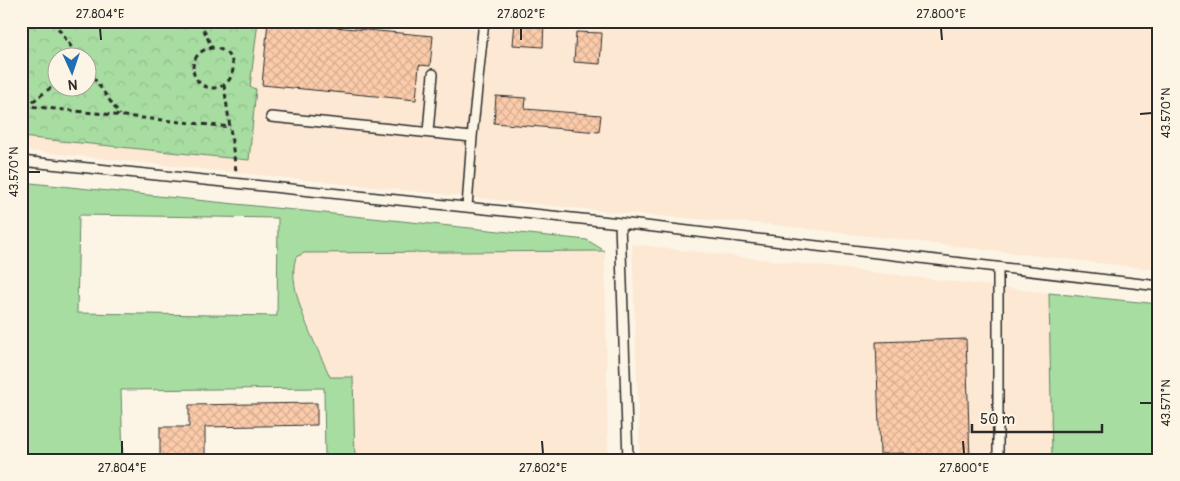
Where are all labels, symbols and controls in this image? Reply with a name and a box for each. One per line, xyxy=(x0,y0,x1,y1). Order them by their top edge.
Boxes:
text: 27.804°E xyxy=(76,7,124,22)
text: 27.802°E xyxy=(497,7,545,22)
text: 27.800°E xyxy=(916,7,966,22)
north arrow xyxy=(48,48,98,98)
text: N xyxy=(67,76,78,93)
text: 43.570°N xyxy=(1159,88,1174,138)
text: 43.570°N xyxy=(7,147,22,197)
text: 43.571°N xyxy=(1159,379,1174,427)
scale bar xyxy=(972,401,1102,433)
text: 50 m xyxy=(980,410,1015,429)
text: 27.804°E xyxy=(98,461,146,476)
text: 27.802°E xyxy=(519,461,567,476)
text: 27.800°E xyxy=(939,461,989,476)

